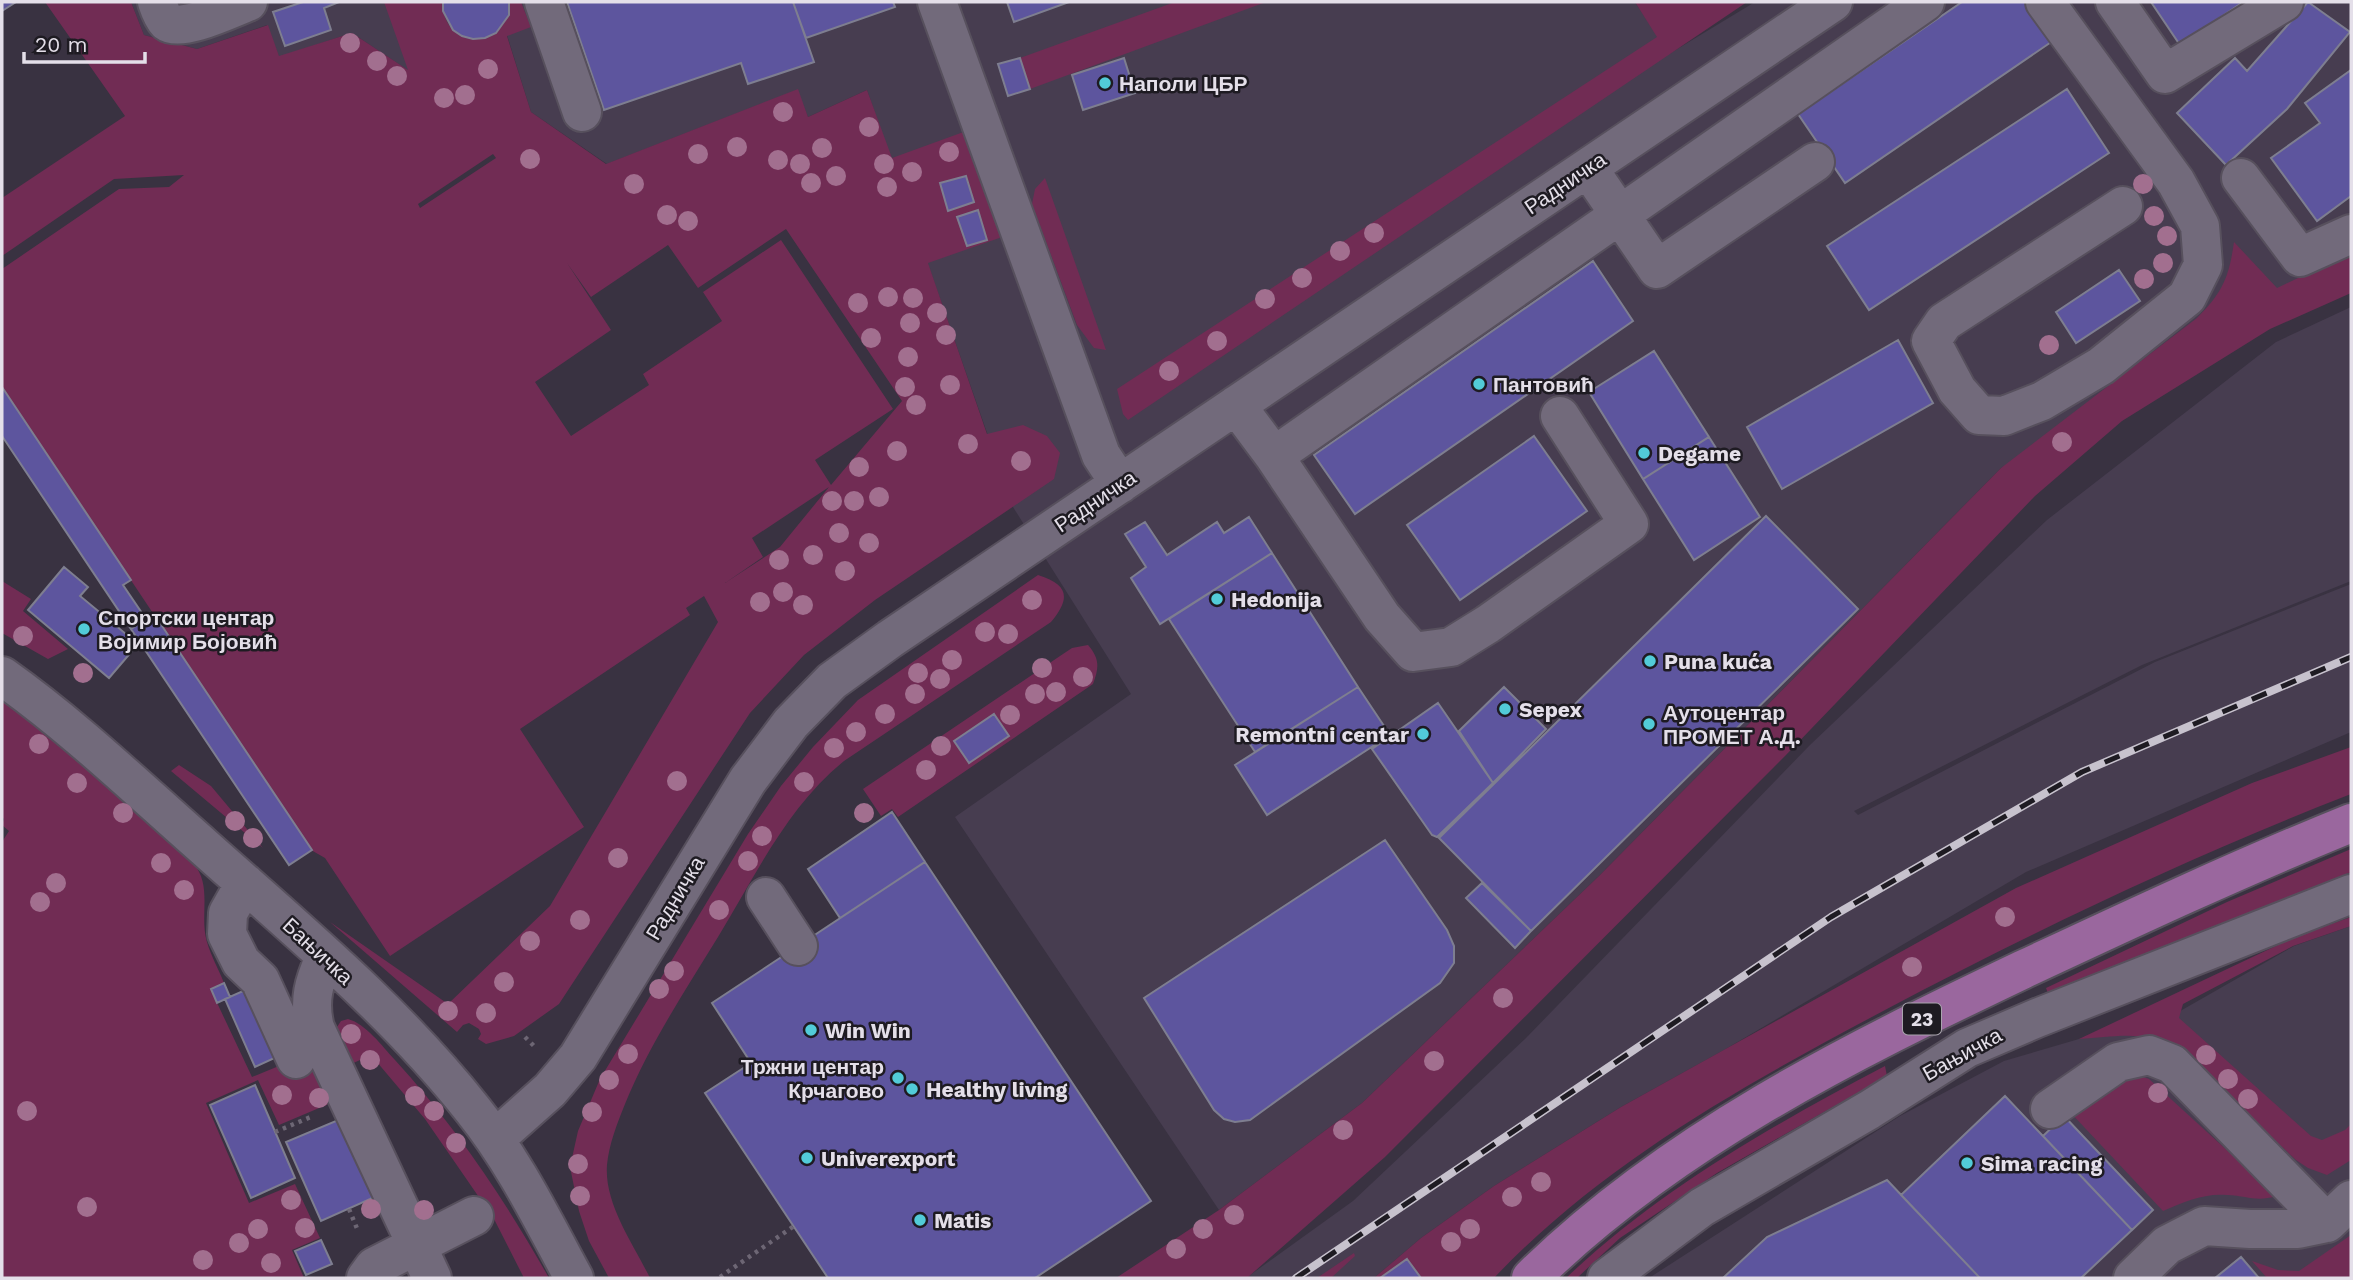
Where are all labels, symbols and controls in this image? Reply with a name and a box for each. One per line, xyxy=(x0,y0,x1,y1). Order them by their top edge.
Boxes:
scale bar xyxy=(24,21,145,65)
text: 20 m xyxy=(35,32,87,57)
place label: Наполи ЦБР xyxy=(1119,71,1248,96)
marker: Наполи ЦБР xyxy=(1097,75,1113,91)
street label: Радничка xyxy=(1520,147,1611,219)
place label: Пантовић xyxy=(1493,372,1594,397)
marker: Пантовић xyxy=(1471,376,1487,392)
place label: Degame xyxy=(1658,441,1741,466)
marker: Degame xyxy=(1636,445,1652,461)
street label: Радничка xyxy=(1050,465,1141,537)
place label: Hedonija xyxy=(1231,587,1323,612)
marker: Hedonija xyxy=(1209,591,1225,607)
place label: Спортски центар Војимир Бојовић xyxy=(98,605,277,654)
marker: Спортски центар Војимир Бојовић xyxy=(76,621,92,637)
place label: Puna kuća xyxy=(1664,649,1773,674)
marker: Puna kuća xyxy=(1642,653,1658,669)
place label: Sepex xyxy=(1519,697,1582,722)
place label: Аутоцентар ПРОМЕТ А.Д. xyxy=(1663,700,1801,749)
marker: Sepex xyxy=(1497,701,1513,717)
marker: Аутоцентар ПРОМЕТ А.Д. xyxy=(1641,716,1657,732)
place label: Remontni centar xyxy=(1235,722,1409,747)
marker: Remontni centar xyxy=(1415,726,1431,742)
street label: Радничка xyxy=(640,851,710,944)
street label: Бањичка xyxy=(278,912,358,990)
road number: 23 xyxy=(1903,1004,1941,1035)
place label: Win Win xyxy=(825,1018,911,1043)
marker: Win Win xyxy=(803,1022,819,1038)
street label: Бањичка xyxy=(1918,1022,2006,1086)
place label: Тржни центар Крчагово xyxy=(741,1054,884,1103)
marker: Тржни центар Крчагово xyxy=(890,1070,906,1086)
place label: Healthy living xyxy=(926,1077,1068,1102)
marker: Healthy living xyxy=(904,1081,920,1097)
place label: Univerexport xyxy=(821,1146,955,1171)
marker: Univerexport xyxy=(799,1150,815,1166)
place label: Sima racing xyxy=(1981,1151,2102,1176)
marker: Sima racing xyxy=(1959,1155,1975,1171)
place label: Matis xyxy=(934,1208,991,1233)
marker: Matis xyxy=(912,1212,928,1228)

